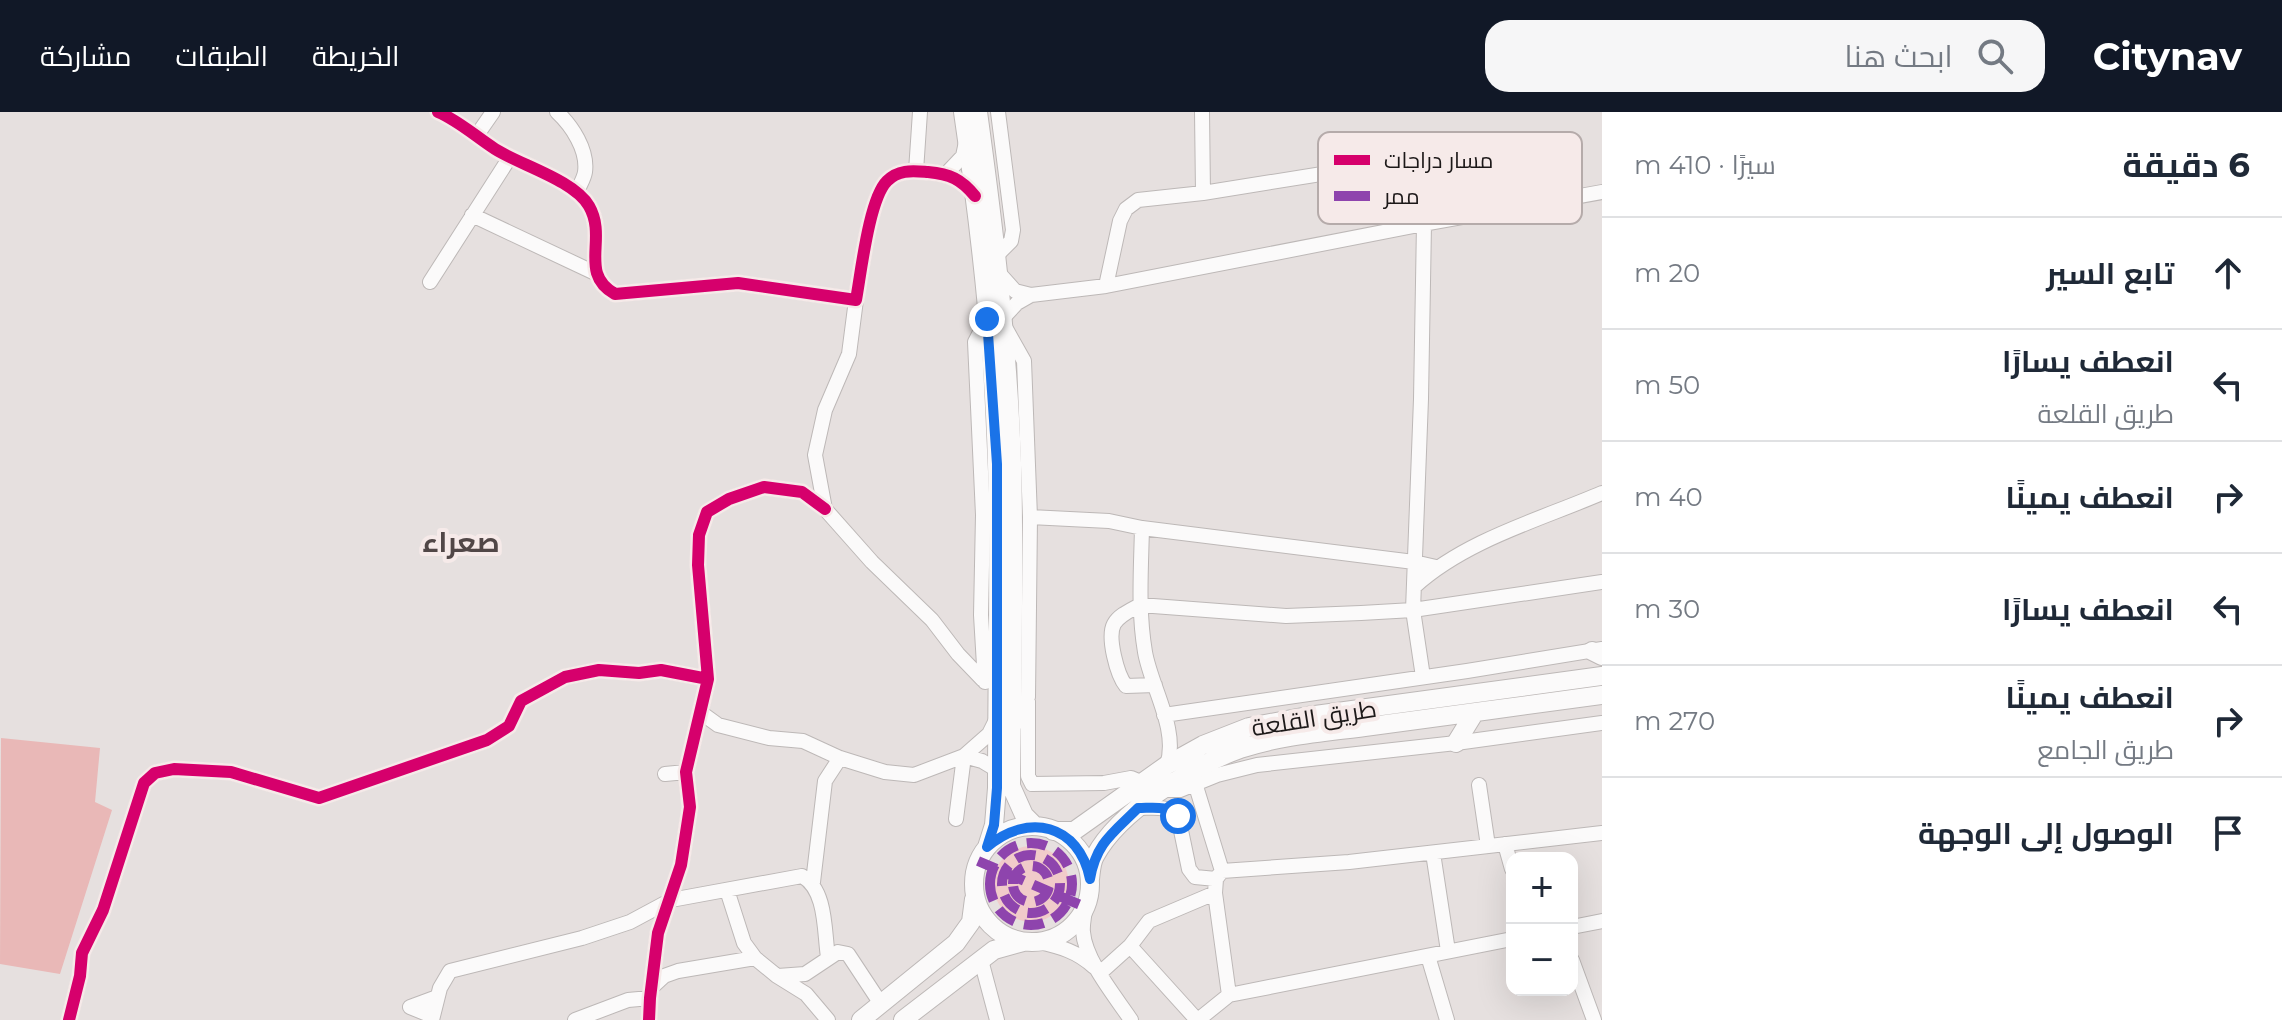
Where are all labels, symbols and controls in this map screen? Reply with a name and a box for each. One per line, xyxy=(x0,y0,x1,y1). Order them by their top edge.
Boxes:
search box xyxy=(1485,20,2045,92)
text: Citynav xyxy=(2093,33,2242,80)
icon: search xyxy=(1973,34,2017,78)
text: ابحث هنا xyxy=(1845,38,1953,75)
text: مشاركة xyxy=(40,39,131,73)
text: الطبقات xyxy=(175,39,268,73)
text: الخريطة xyxy=(312,39,399,73)
legend xyxy=(1318,132,1582,224)
text: 6 دقيقة xyxy=(2123,144,2250,186)
text: مسار دراجات xyxy=(1384,147,1494,174)
text: سيرًا · 410 m xyxy=(1634,149,1776,181)
text: ممر xyxy=(1382,183,1420,210)
icon: ahead xyxy=(2206,251,2250,295)
text: تابع السير xyxy=(2046,255,2174,292)
text: 20 m xyxy=(1634,257,1700,289)
route end xyxy=(969,301,1005,337)
text: انعطف يسارًا xyxy=(2002,343,2174,380)
icon: left xyxy=(2206,363,2250,407)
text: 50 m xyxy=(1634,369,1700,401)
text: طريق القلعة xyxy=(2037,398,2174,430)
icon: right xyxy=(2206,475,2250,519)
text: انعطف يمينًا xyxy=(2006,479,2174,516)
text: 40 m xyxy=(1634,481,1703,513)
district label: صعراء xyxy=(422,525,500,559)
icon: left xyxy=(2206,587,2250,631)
text: انعطف يسارًا xyxy=(2002,591,2174,628)
text: 30 m xyxy=(1634,593,1700,625)
text: انعطف يمينًا xyxy=(2006,679,2174,716)
street label: طريق القلعة xyxy=(1249,694,1379,743)
icon: right xyxy=(2206,699,2250,743)
text: 270 m xyxy=(1634,705,1715,737)
text: طريق الجامع xyxy=(2037,734,2174,766)
route start xyxy=(1160,798,1196,834)
icon: arrive xyxy=(2206,811,2250,855)
text: الوصول إلى الوجهة xyxy=(1918,815,2174,852)
map controls xyxy=(1506,852,1578,996)
button: + xyxy=(1506,852,1578,924)
button: − xyxy=(1506,924,1578,996)

